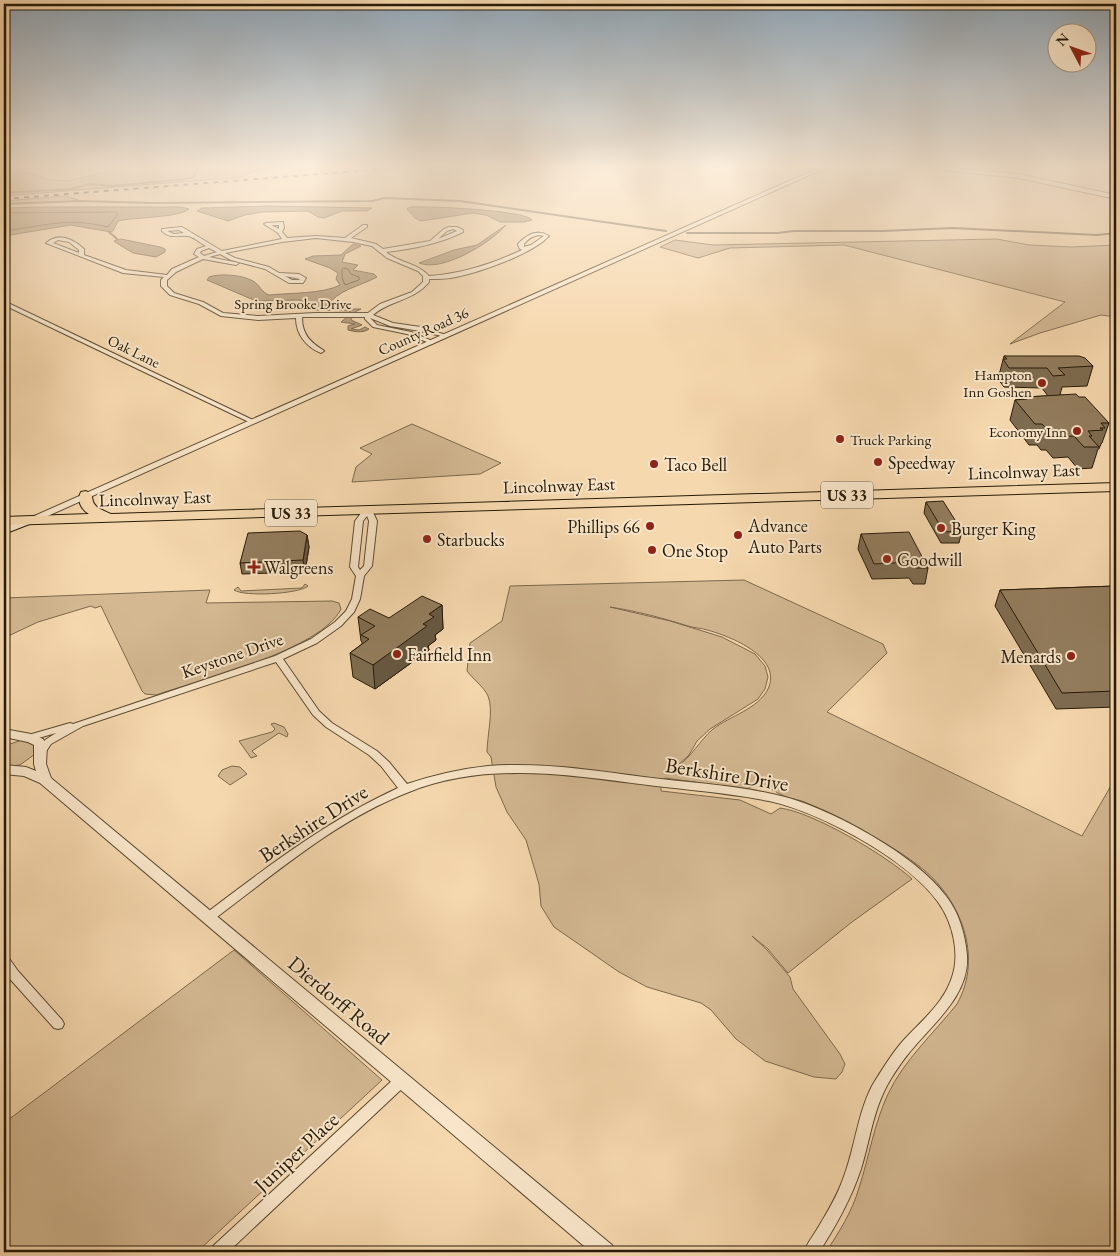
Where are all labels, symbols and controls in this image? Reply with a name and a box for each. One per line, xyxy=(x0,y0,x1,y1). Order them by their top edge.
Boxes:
north arrow xyxy=(1048,22,1098,72)
text: N xyxy=(1052,29,1073,50)
street label: Spring Brooke Drive xyxy=(234,294,352,313)
street label: County Road 36 xyxy=(375,303,471,359)
street label: Oak Lane xyxy=(105,330,163,372)
place label: Hampton Inn Goshen xyxy=(963,365,1032,401)
marker: Hampton Inn Goshen xyxy=(1036,377,1048,389)
place label: Economy Inn xyxy=(989,422,1067,441)
marker: Economy Inn xyxy=(1071,425,1083,437)
place label: Truck Parking xyxy=(850,430,932,449)
marker: Truck Parking xyxy=(834,433,846,445)
place label: Speedway xyxy=(888,451,956,474)
place label: Taco Bell xyxy=(664,453,727,476)
marker: Speedway xyxy=(872,456,884,468)
marker: Taco Bell xyxy=(648,458,660,470)
street label: Lincolnway East xyxy=(967,458,1081,484)
street label: Lincolnway East xyxy=(502,472,616,498)
road number: US 33 xyxy=(821,482,873,508)
street label: Lincolnway East xyxy=(98,485,212,511)
road number: US 33 xyxy=(265,499,317,526)
place label: Advance Auto Parts xyxy=(747,514,822,558)
place label: Phillips 66 xyxy=(567,515,640,538)
place label: Burger King xyxy=(951,517,1036,540)
marker: Phillips 66 xyxy=(644,520,656,532)
marker: Burger King xyxy=(935,522,947,534)
place label: Starbucks xyxy=(437,528,505,551)
marker: Advance Auto Parts xyxy=(732,529,744,541)
marker: Starbucks xyxy=(421,533,433,545)
place label: One Stop xyxy=(662,539,728,562)
marker: One Stop xyxy=(646,544,658,556)
place label: Goodwill xyxy=(897,548,962,571)
marker: Goodwill xyxy=(881,553,893,565)
place label: Walgreens xyxy=(264,556,333,579)
marker: Walgreens xyxy=(248,561,260,573)
street label: Keystone Drive xyxy=(178,627,286,683)
place label: Fairfield Inn xyxy=(407,643,492,666)
place label: Menards xyxy=(1001,645,1061,668)
marker: Fairfield Inn xyxy=(391,648,403,660)
marker: Menards xyxy=(1065,650,1077,662)
street label: Berkshire Drive xyxy=(663,751,791,797)
street label: Berkshire Drive xyxy=(253,778,373,868)
street label: Dierdorff Road xyxy=(283,950,396,1051)
street label: Juniper Place xyxy=(247,1106,344,1199)

